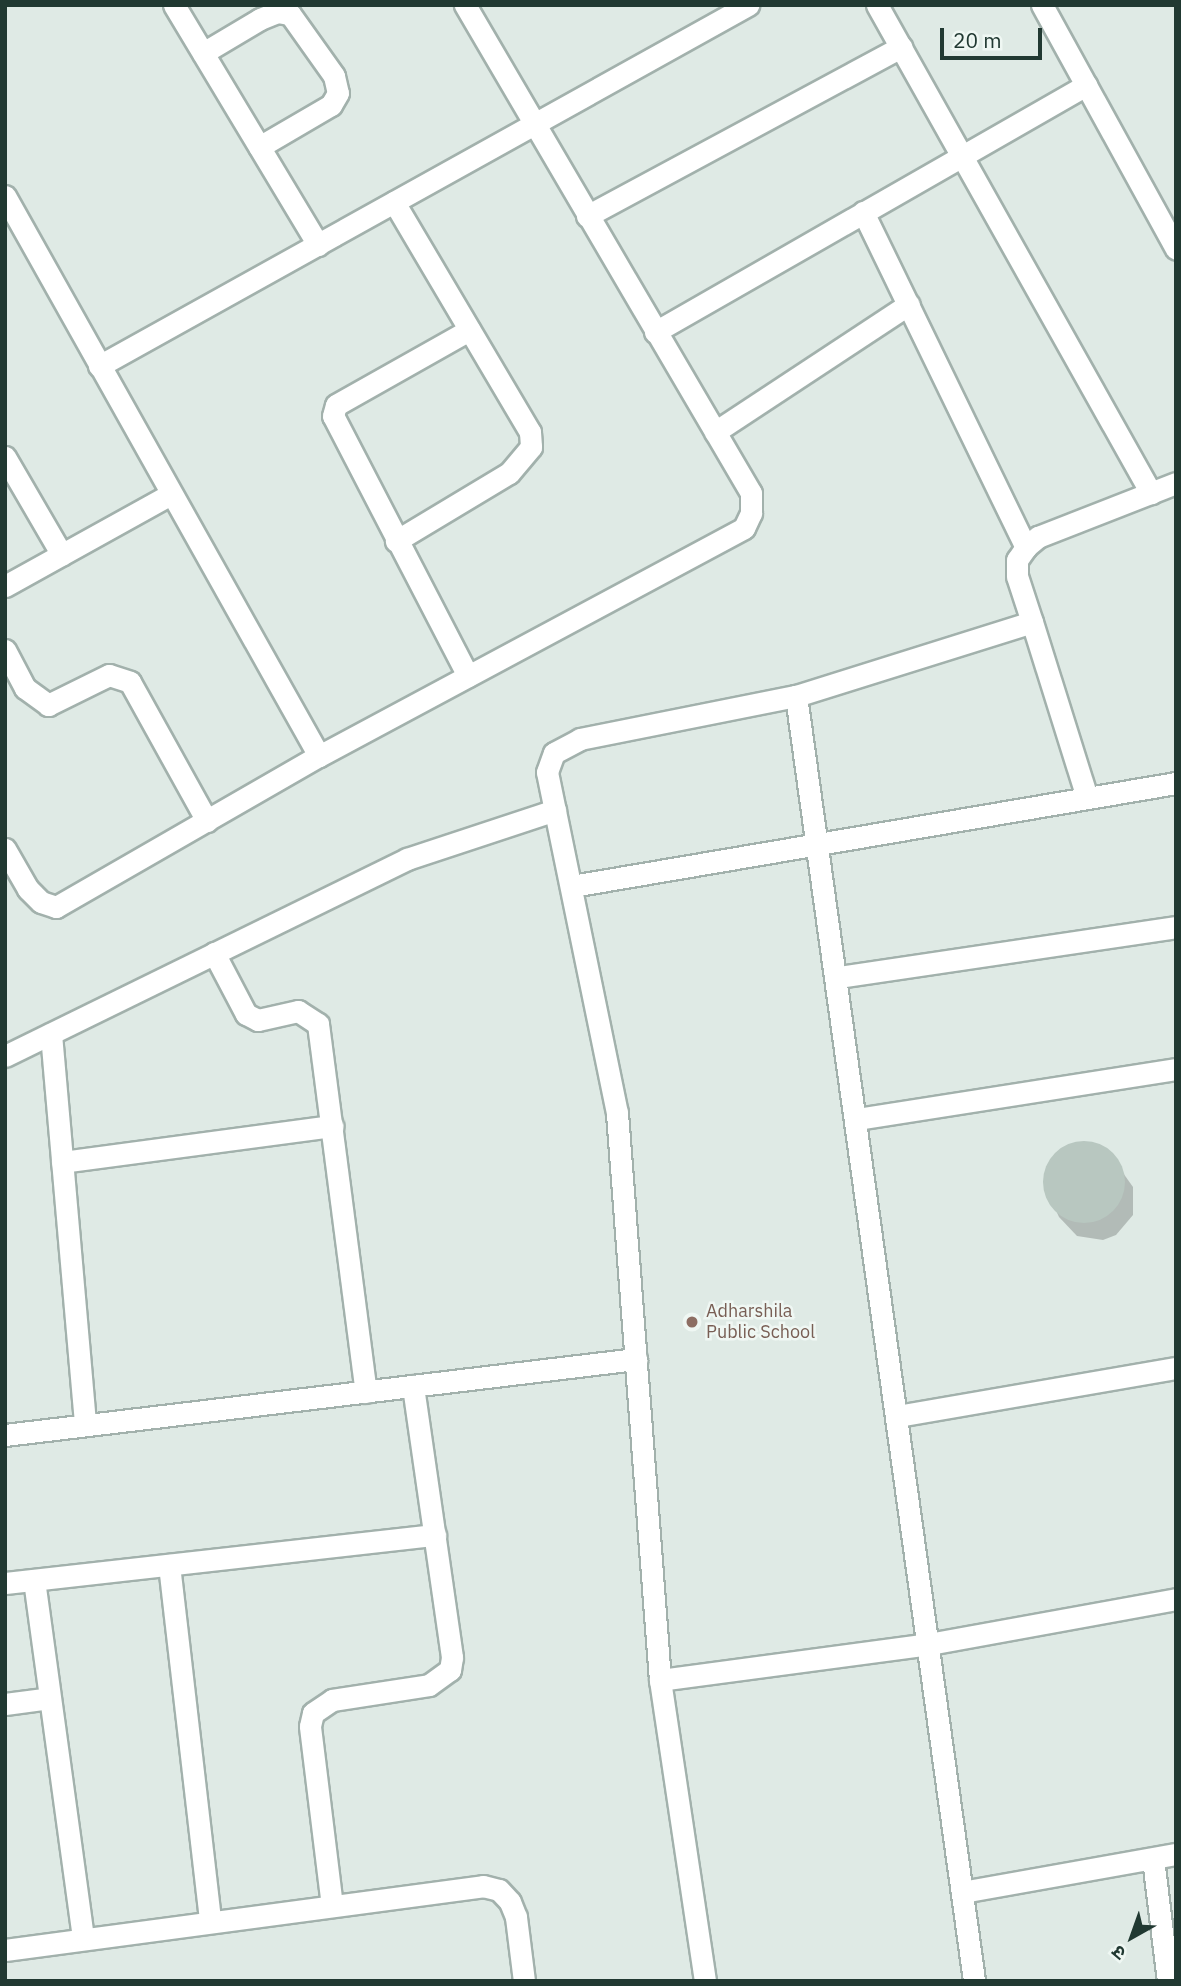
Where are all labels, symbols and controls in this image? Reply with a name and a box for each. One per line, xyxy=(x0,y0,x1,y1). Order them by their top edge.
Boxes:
scale bar xyxy=(943,14,1044,58)
text: 20 m xyxy=(953,26,1002,54)
place label: Adharshila Public School xyxy=(706,1301,815,1344)
marker: Adharshila Public School xyxy=(684,1314,700,1330)
north arrow xyxy=(1097,1902,1167,1972)
text: उ xyxy=(1107,1940,1130,1966)

